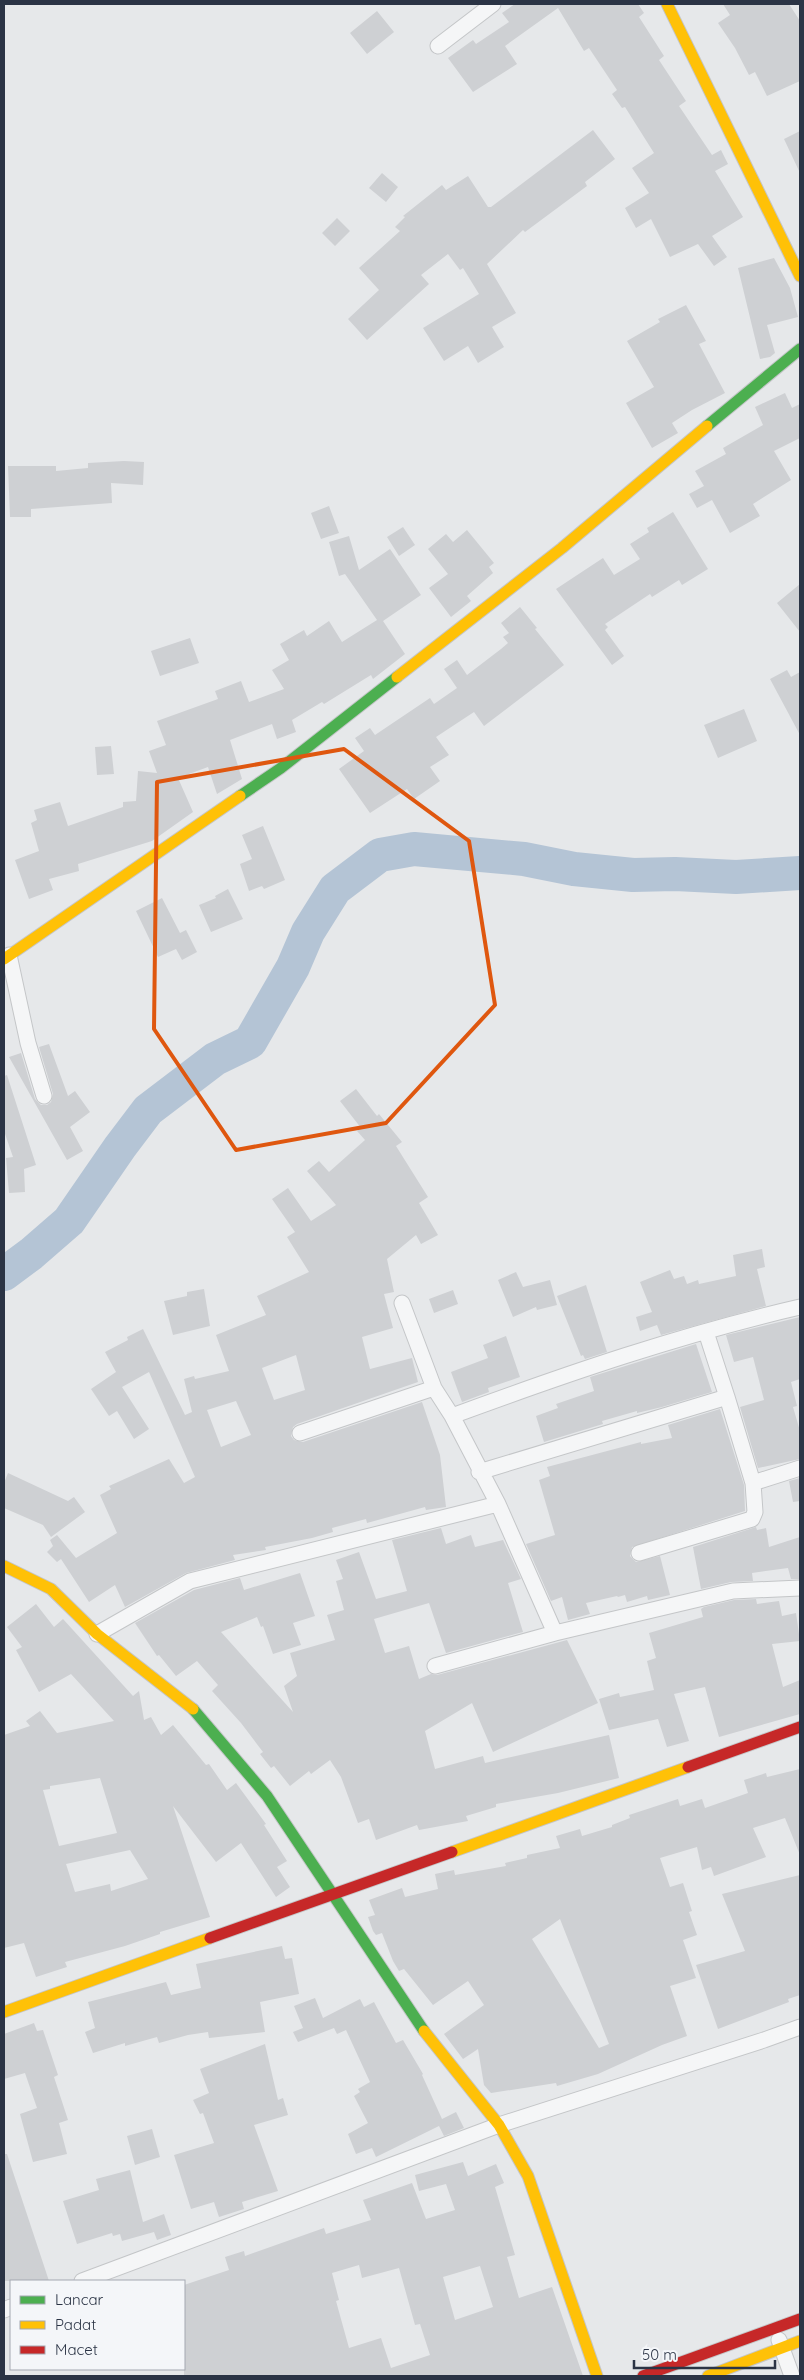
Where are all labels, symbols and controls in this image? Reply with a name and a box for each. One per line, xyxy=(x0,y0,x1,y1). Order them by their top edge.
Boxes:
legend xyxy=(10,2280,185,2370)
text: Lancar xyxy=(55,2290,104,2309)
text: Padat xyxy=(55,2315,96,2334)
scale bar xyxy=(634,2338,775,2370)
text: Macet xyxy=(55,2340,98,2359)
text: 50 m xyxy=(642,2345,677,2364)

